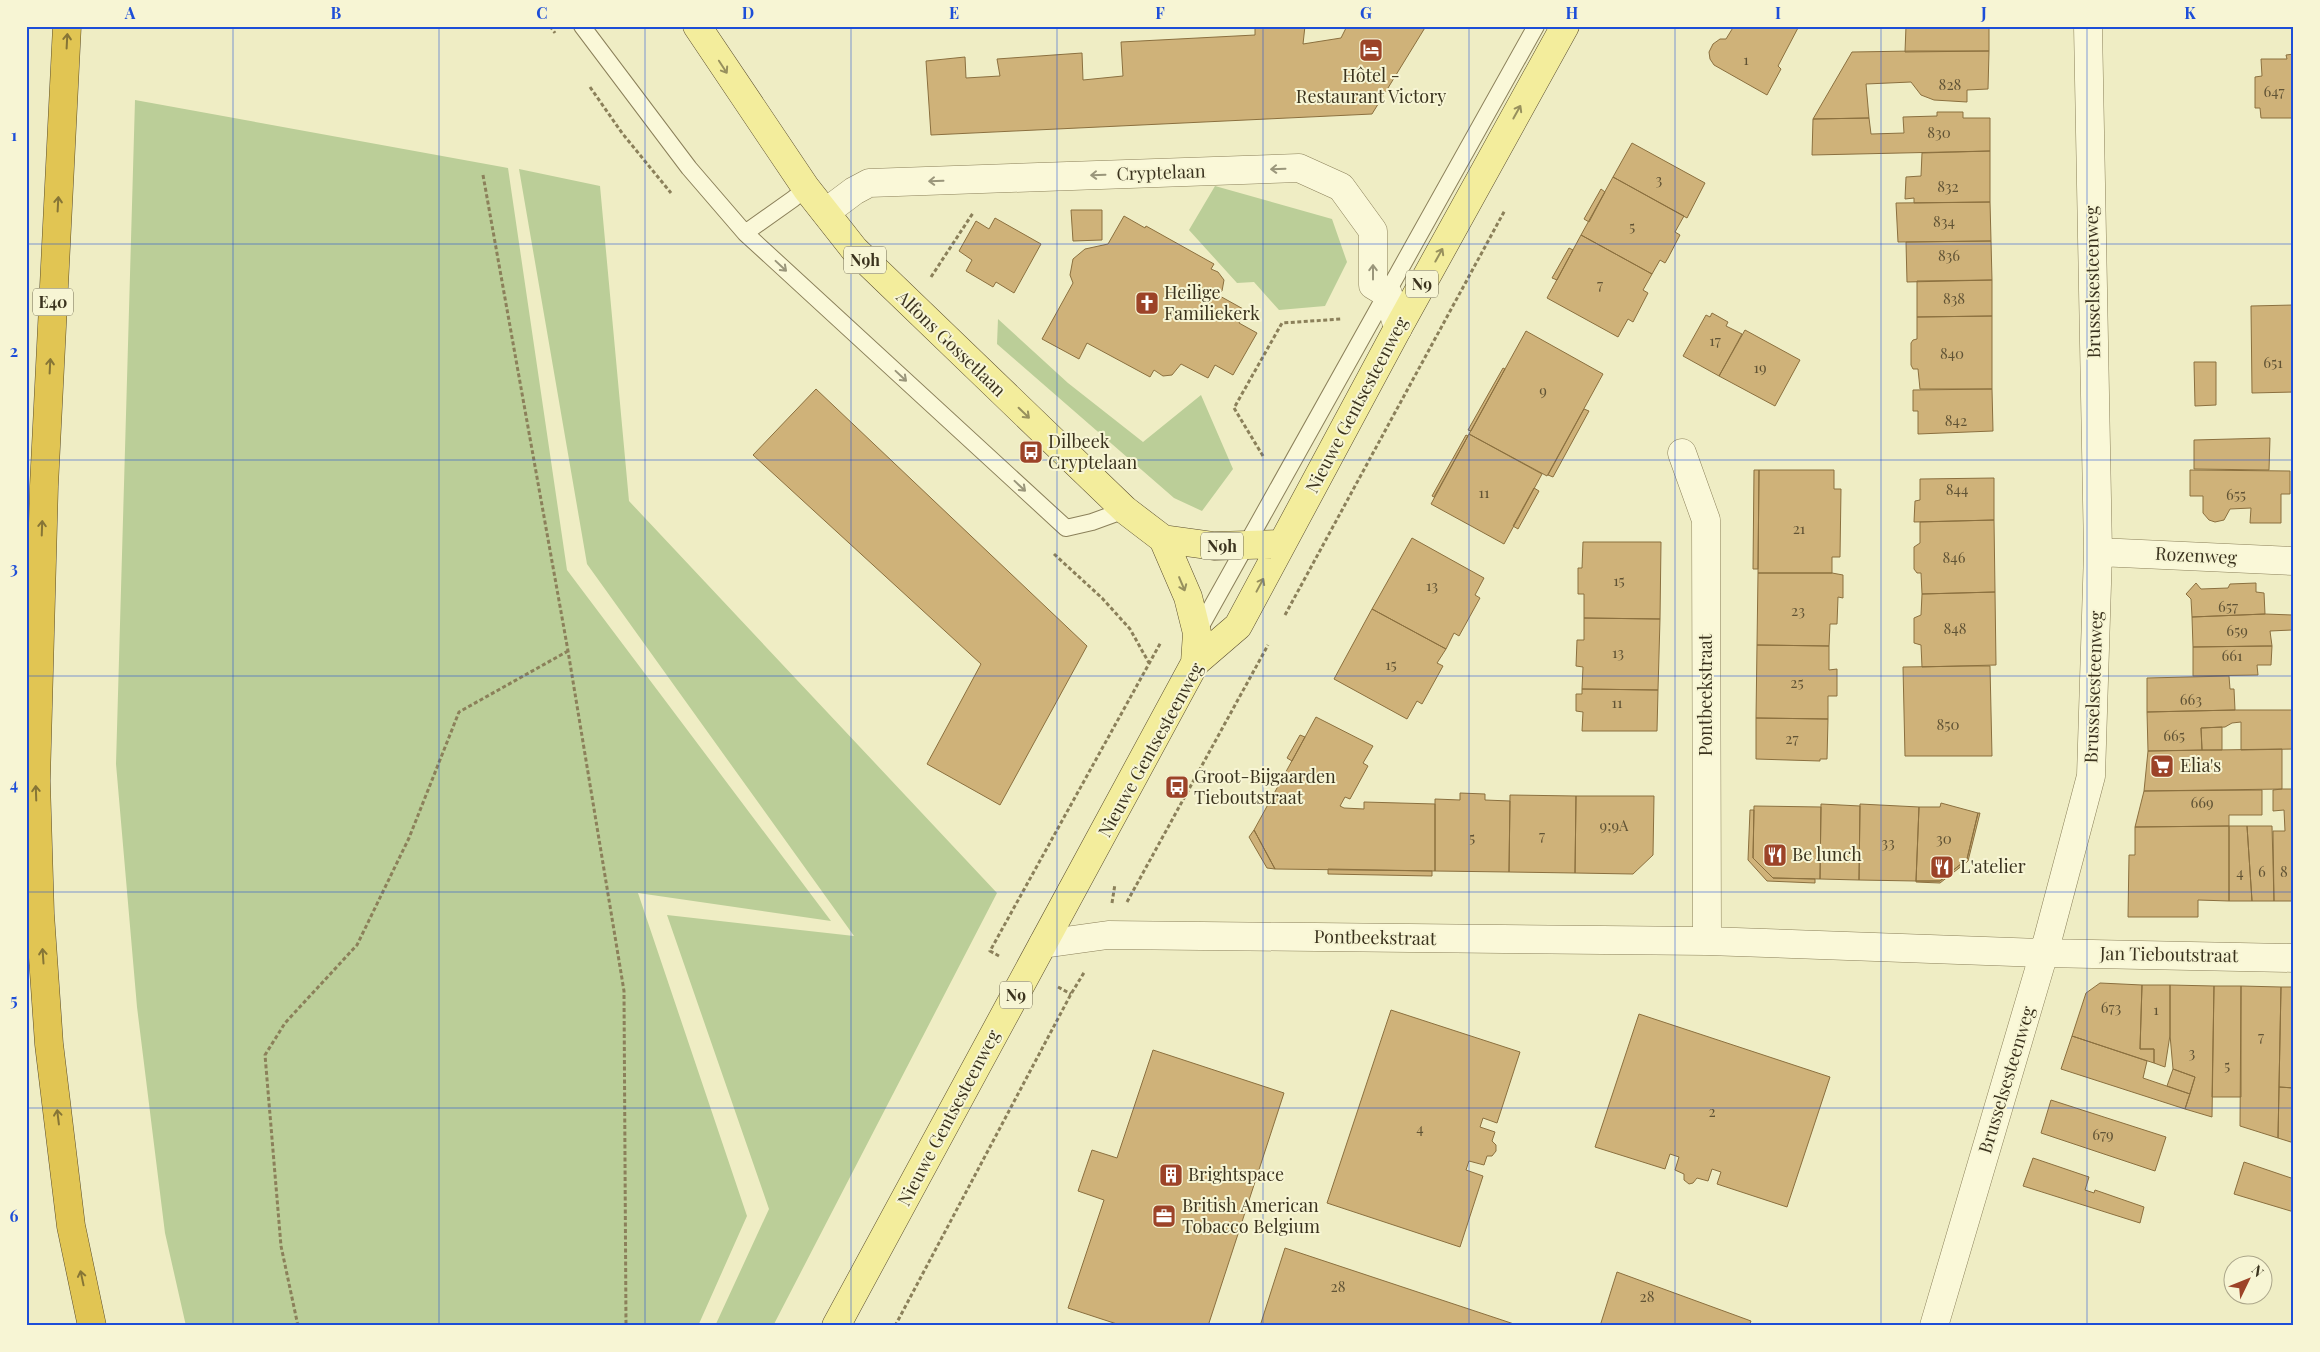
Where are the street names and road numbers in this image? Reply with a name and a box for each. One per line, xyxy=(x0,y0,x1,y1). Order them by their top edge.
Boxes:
street label: Cryptelaan xyxy=(1116,158,1206,186)
street label: Brusselsesteenweg xyxy=(2079,205,2105,359)
road number: N9h xyxy=(844,246,886,274)
road number: N9 xyxy=(1406,270,1438,298)
street label: Alfons Gossetlaan xyxy=(891,284,1012,402)
road number: E40 xyxy=(33,288,73,316)
street label: Nieuwe Gentsesteenweg xyxy=(1299,312,1413,497)
road number: N9h xyxy=(1201,532,1243,560)
street label: Rozenweg xyxy=(2154,541,2238,569)
street label: Brusselsesteenweg xyxy=(2078,610,2108,764)
street label: Pontbeekstraat xyxy=(1693,633,1717,756)
street label: Nieuwe Gentsesteenweg xyxy=(1092,657,1208,841)
street label: Pontbeekstraat xyxy=(1314,924,1437,950)
street label: Jan Tieboutstraat xyxy=(2099,941,2239,967)
road number: N9 xyxy=(1000,982,1032,1008)
street label: Brusselsesteenweg xyxy=(1972,1003,2040,1156)
street label: Nieuwe Gentsesteenweg xyxy=(891,1025,1005,1210)

